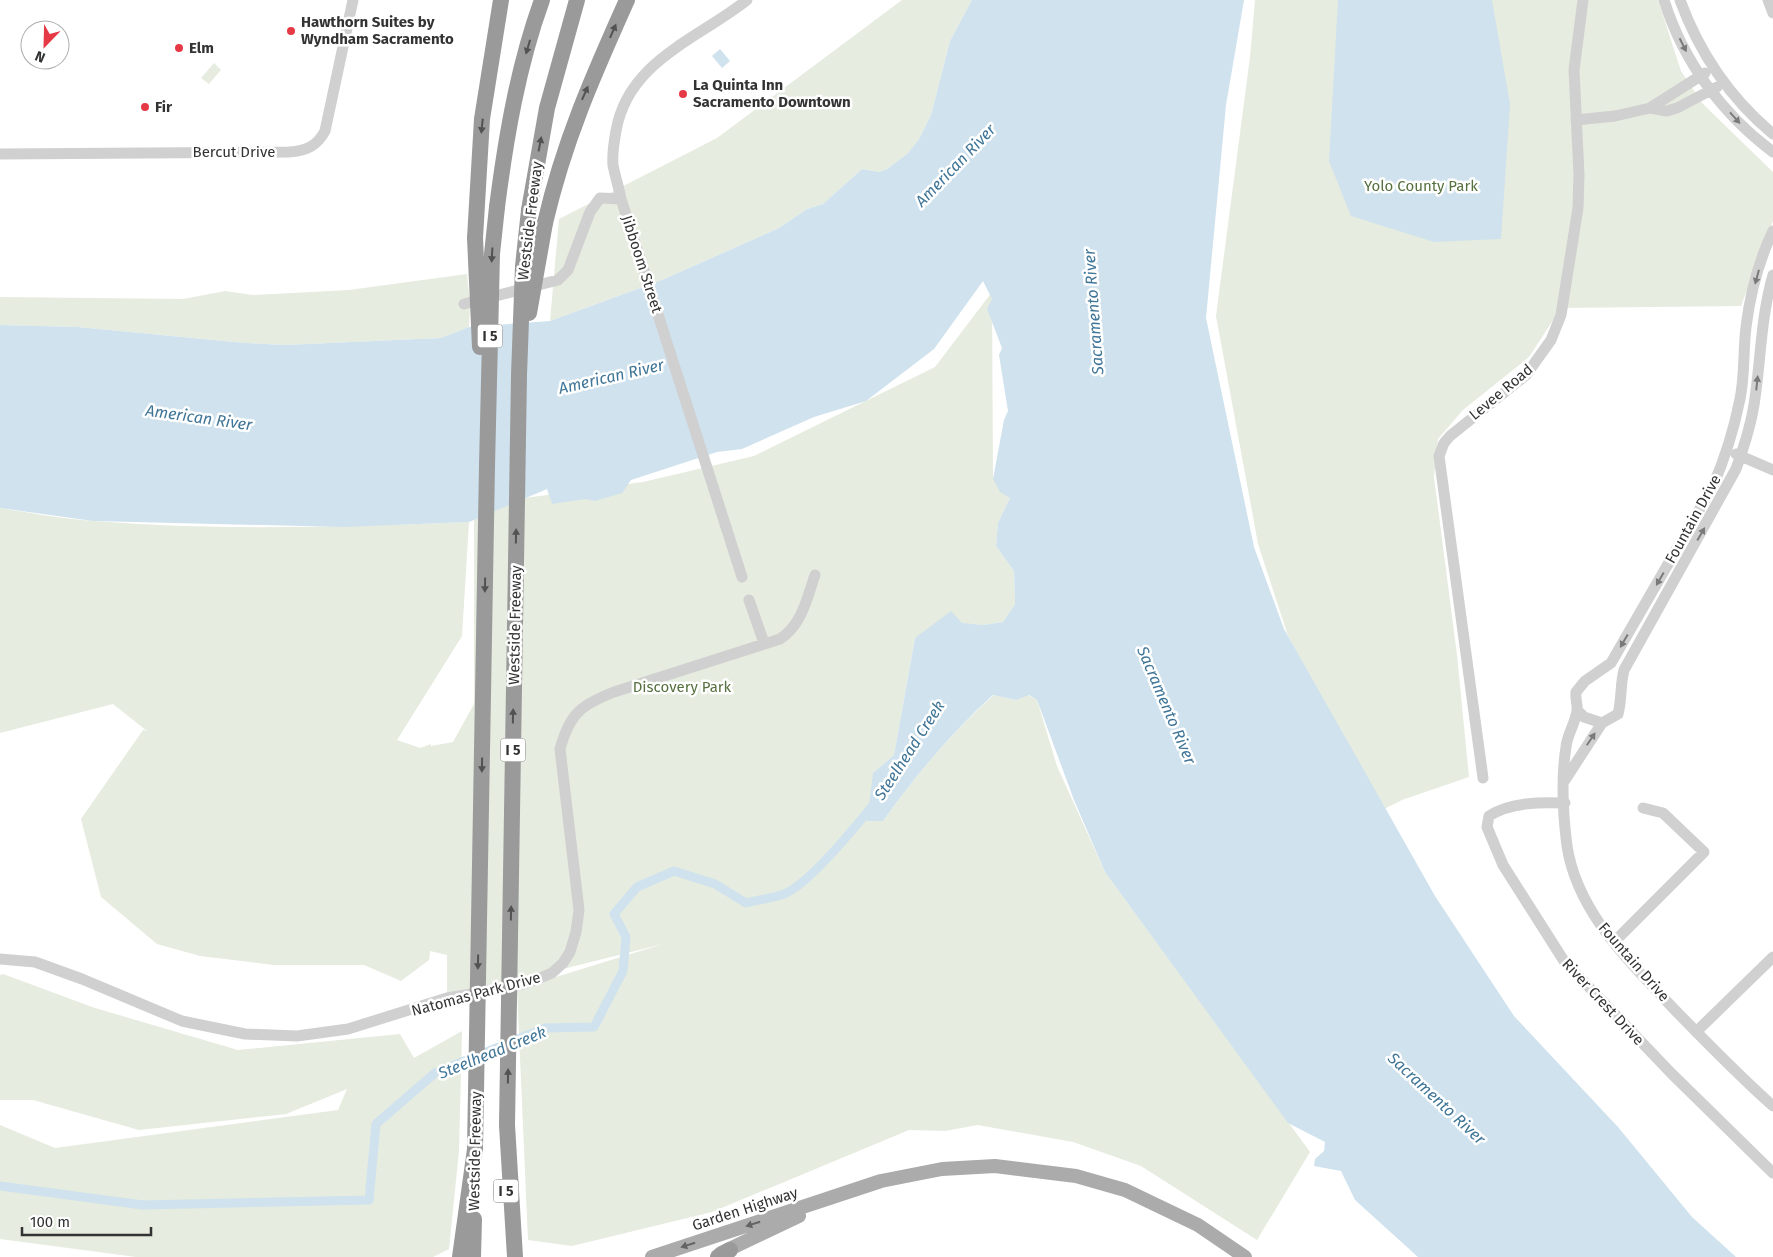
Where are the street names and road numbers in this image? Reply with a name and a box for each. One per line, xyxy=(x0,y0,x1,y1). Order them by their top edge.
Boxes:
street label: Bercut Drive xyxy=(193,143,275,161)
street label: Westside Freeway xyxy=(514,160,546,281)
street label: Jibboom Street xyxy=(618,213,666,316)
road number: I 5 xyxy=(478,324,502,348)
street label: Levee Road xyxy=(1466,360,1536,424)
street label: Fountain Drive xyxy=(1661,471,1725,567)
street label: Westside Freeway xyxy=(505,564,525,685)
road number: I 5 xyxy=(500,738,526,762)
street label: Fountain Drive xyxy=(1595,919,1673,1005)
street label: River Crest Drive xyxy=(1558,955,1648,1049)
street label: Natomas Park Drive xyxy=(409,968,543,1020)
street label: Westside Freeway xyxy=(465,1090,485,1211)
road number: I 5 xyxy=(494,1180,518,1202)
street label: Garden Highway xyxy=(690,1183,801,1235)

